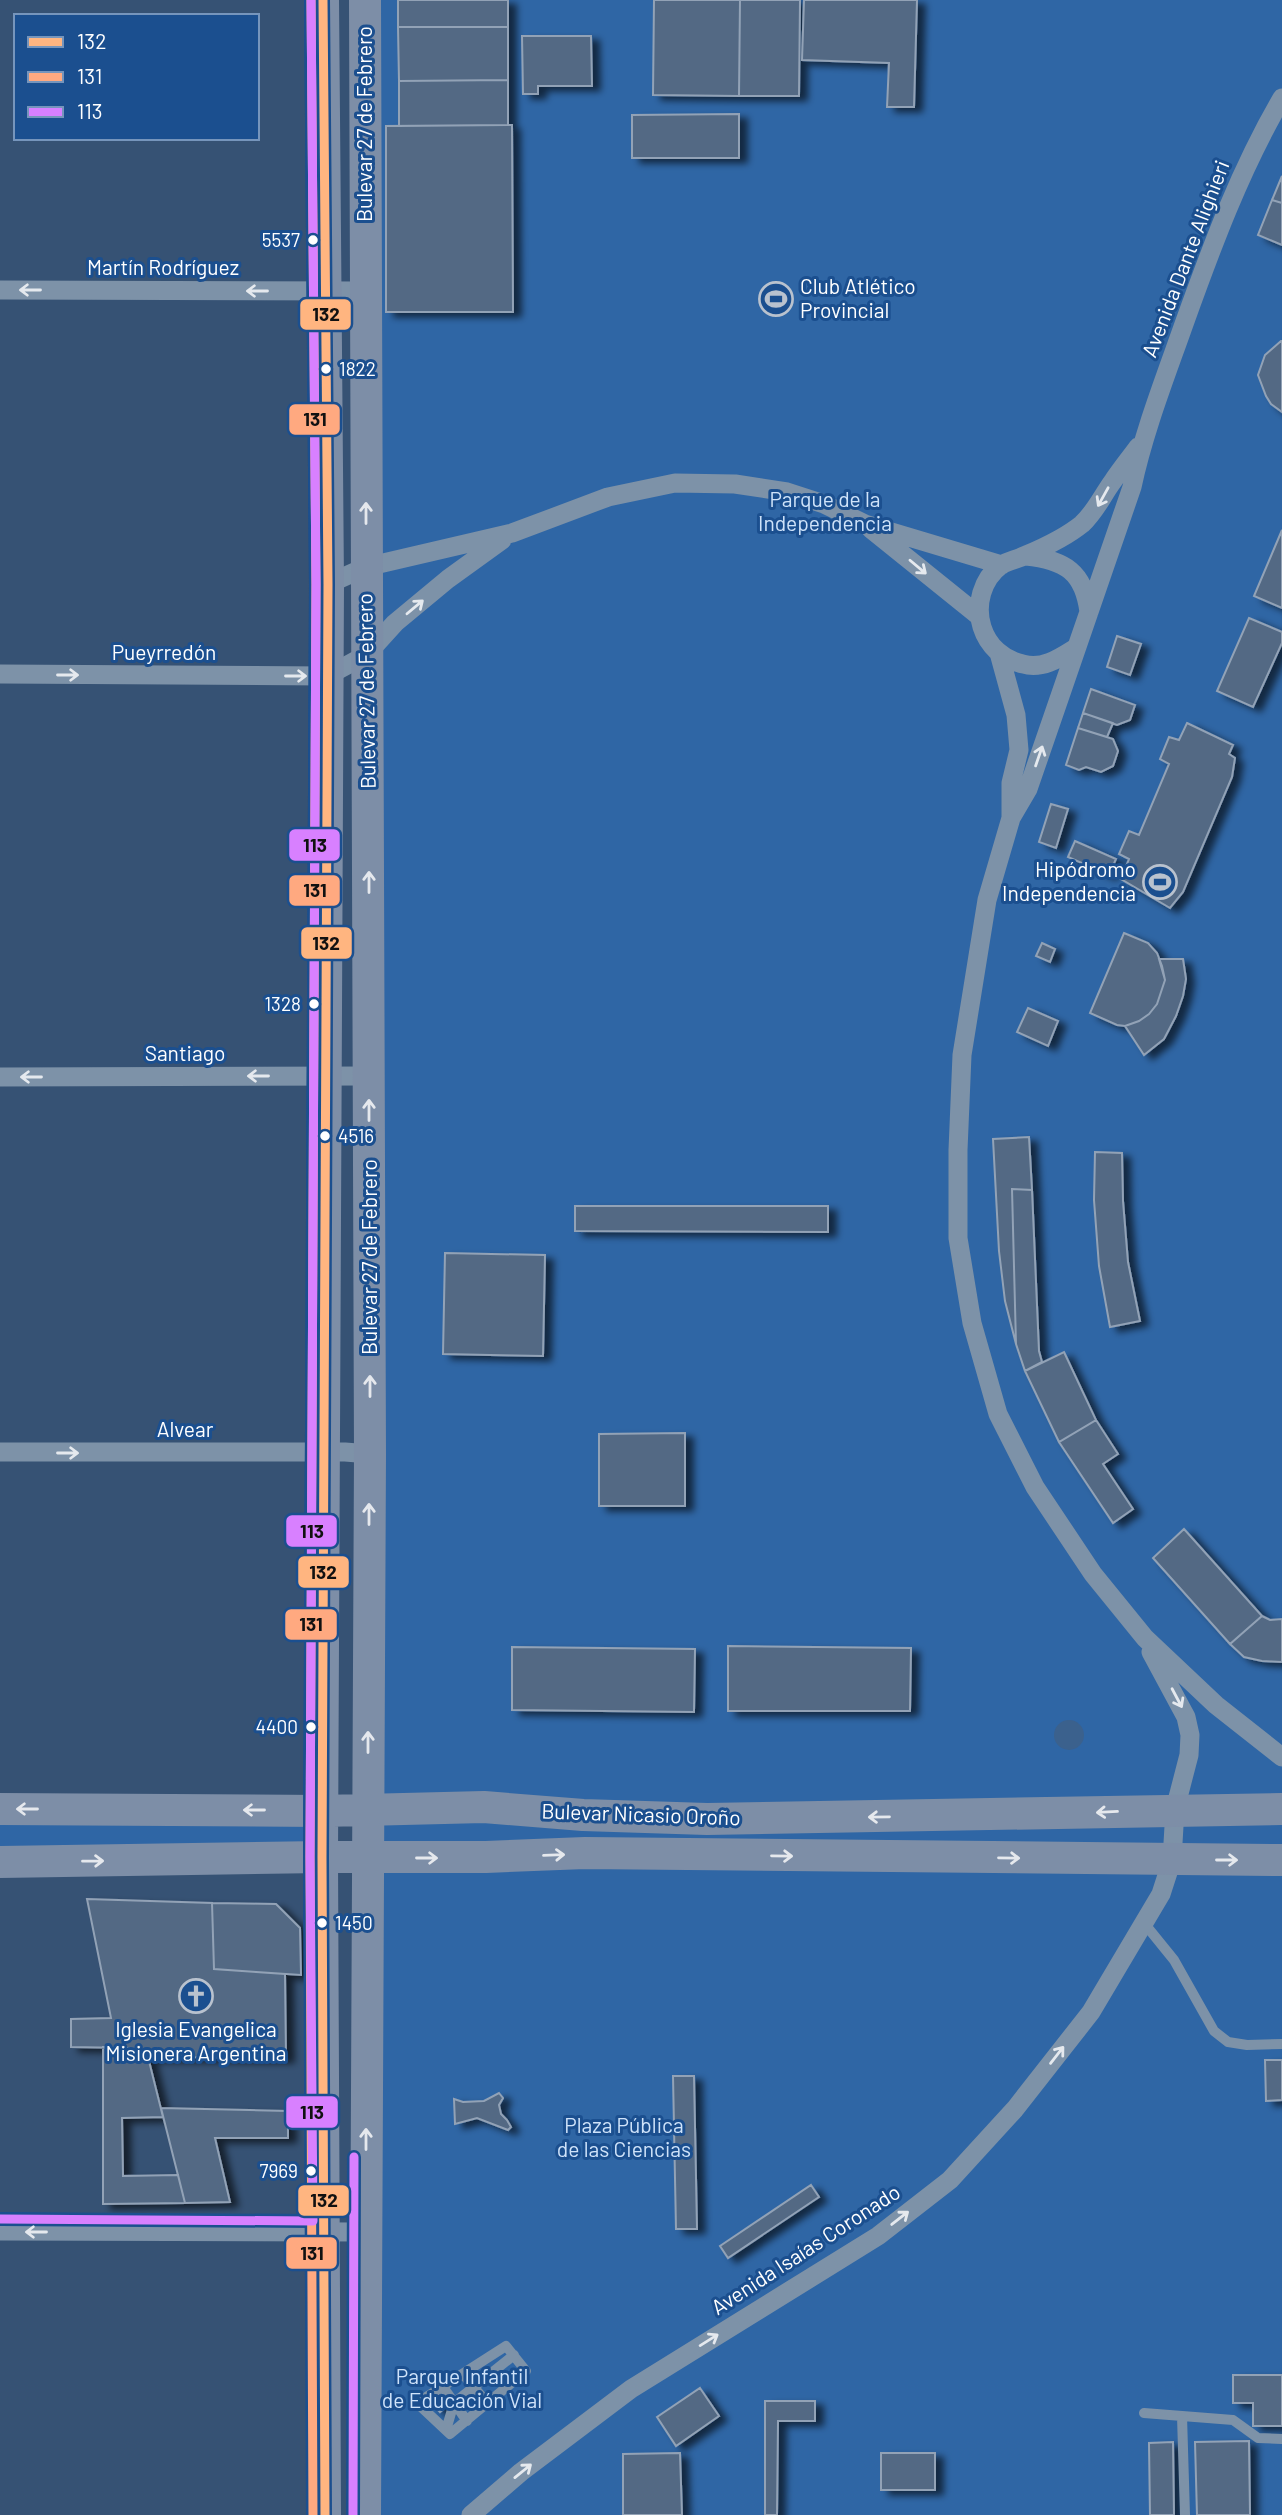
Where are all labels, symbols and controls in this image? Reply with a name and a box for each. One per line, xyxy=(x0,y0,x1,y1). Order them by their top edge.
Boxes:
legend xyxy=(14,14,259,140)
street label: Bulevar 27 de Febrero xyxy=(351,26,376,222)
text: 132 xyxy=(77,28,106,53)
text: 131 xyxy=(77,63,102,88)
text: 113 xyxy=(77,98,103,123)
street label: Avenida Dante Alighieri xyxy=(1136,157,1234,360)
place label: 5537 xyxy=(262,228,300,251)
marker: 5537 xyxy=(306,233,320,247)
street label: Martín Rodríguez xyxy=(87,254,239,279)
place label: Club Atlético Provincial xyxy=(800,273,916,322)
sports icon: Club Atlético Provincial xyxy=(757,280,795,318)
one-way arrow xyxy=(18,283,41,297)
one-way arrow xyxy=(246,284,269,298)
line badge: 132 xyxy=(299,298,352,331)
text: 132 xyxy=(312,302,340,325)
place label: 1822 xyxy=(339,357,376,380)
marker: 1822 xyxy=(319,362,333,376)
line badge: 131 xyxy=(288,403,341,436)
text: 131 xyxy=(303,407,327,430)
park label: Parque de la Independencia xyxy=(758,486,892,535)
one-way arrow xyxy=(1096,487,1110,507)
one-way arrow xyxy=(359,502,373,525)
one-way arrow xyxy=(908,559,926,575)
street label: Bulevar 27 de Febrero xyxy=(351,593,380,789)
one-way arrow xyxy=(405,599,423,615)
street label: Pueyrredón xyxy=(112,639,216,664)
one-way arrow xyxy=(56,668,79,682)
one-way arrow xyxy=(284,669,307,683)
one-way arrow xyxy=(1033,745,1046,767)
line badge: 113 xyxy=(288,828,341,862)
text: 113 xyxy=(303,833,327,856)
place label: Hipódromo Independencia xyxy=(1002,856,1136,905)
sports icon: Hipódromo Independencia xyxy=(1141,863,1179,901)
one-way arrow xyxy=(362,871,375,894)
line badge: 131 xyxy=(288,874,341,907)
text: 131 xyxy=(303,878,327,901)
line badge: 132 xyxy=(300,926,353,960)
text: 132 xyxy=(312,931,340,954)
place label: 1328 xyxy=(264,992,301,1015)
marker: 1328 xyxy=(307,997,321,1011)
street label: Santiago xyxy=(145,1040,225,1065)
one-way arrow xyxy=(247,1069,270,1083)
one-way arrow xyxy=(19,1070,42,1084)
one-way arrow xyxy=(362,1098,376,1121)
place label: 4516 xyxy=(338,1124,374,1147)
marker: 4516 xyxy=(318,1129,332,1143)
street label: Bulevar 27 de Febrero xyxy=(356,1159,381,1355)
one-way arrow xyxy=(363,1375,377,1398)
street label: Alvear xyxy=(157,1416,214,1441)
one-way arrow xyxy=(56,1446,79,1460)
one-way arrow xyxy=(362,1503,376,1526)
line badge: 113 xyxy=(285,1514,338,1548)
text: 113 xyxy=(300,1519,324,1542)
line badge: 132 xyxy=(297,1555,350,1589)
text: 132 xyxy=(309,1560,337,1583)
line badge: 131 xyxy=(284,1608,338,1641)
text: 131 xyxy=(299,1612,323,1635)
one-way arrow xyxy=(1170,1688,1184,1708)
place label: 4400 xyxy=(256,1715,298,1738)
marker: 4400 xyxy=(304,1720,318,1734)
one-way arrow xyxy=(361,1730,375,1753)
street label: Bulevar Nicasio Oroño xyxy=(541,1798,741,1829)
one-way arrow xyxy=(16,1802,39,1816)
one-way arrow xyxy=(243,1803,266,1817)
one-way arrow xyxy=(1095,1806,1118,1819)
one-way arrow xyxy=(868,1810,891,1824)
one-way arrow xyxy=(543,1848,566,1861)
one-way arrow xyxy=(770,1849,793,1862)
one-way arrow xyxy=(415,1851,438,1865)
one-way arrow xyxy=(998,1851,1021,1865)
one-way arrow xyxy=(1215,1853,1238,1867)
one-way arrow xyxy=(81,1854,104,1868)
place label: 1450 xyxy=(335,1911,373,1934)
marker: 1450 xyxy=(315,1916,329,1930)
church icon: Iglesia Evangelica Misionera Argentina xyxy=(177,1977,215,2015)
place label: Iglesia Evangelica Misionera Argentina xyxy=(105,2016,287,2065)
one-way arrow xyxy=(1050,2046,1065,2064)
line badge: 113 xyxy=(285,2095,339,2129)
text: 113 xyxy=(300,2100,324,2123)
park label: Plaza Pública de las Ciencias xyxy=(557,2112,691,2161)
one-way arrow xyxy=(359,2128,373,2151)
place label: 7969 xyxy=(259,2159,298,2182)
marker: 7969 xyxy=(304,2164,318,2178)
street label: Avenida Isaías Coronado xyxy=(706,2178,904,2319)
line badge: 132 xyxy=(297,2184,350,2217)
text: 132 xyxy=(310,2188,338,2211)
one-way arrow xyxy=(891,2211,909,2226)
one-way arrow xyxy=(25,2225,48,2238)
line badge: 131 xyxy=(285,2236,338,2270)
text: 131 xyxy=(300,2241,324,2264)
one-way arrow xyxy=(698,2333,718,2347)
park label: Parque Infantil de Educación Vial xyxy=(382,2363,542,2412)
one-way arrow xyxy=(513,2463,531,2478)

